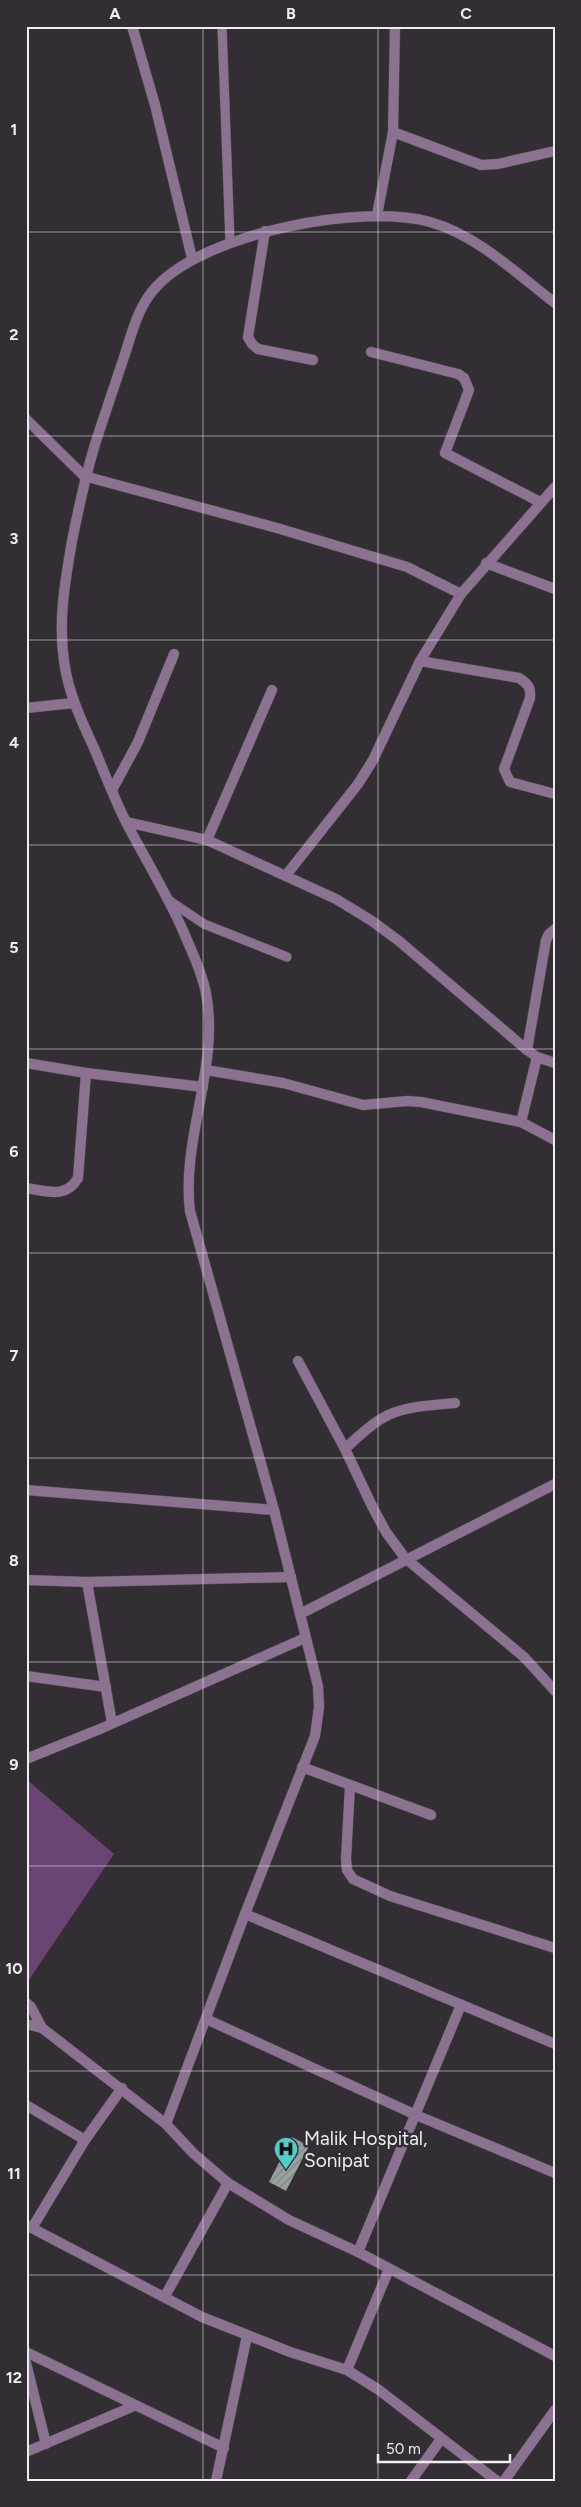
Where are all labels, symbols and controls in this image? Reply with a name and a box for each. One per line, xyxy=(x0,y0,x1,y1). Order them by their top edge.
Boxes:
text: A xyxy=(109,4,121,23)
text: B xyxy=(286,4,296,23)
text: C xyxy=(460,4,472,23)
text: 1 xyxy=(11,120,17,139)
text: 2 xyxy=(9,325,19,344)
text: 3 xyxy=(10,529,19,548)
text: 4 xyxy=(9,733,19,752)
text: 5 xyxy=(9,938,19,957)
text: 6 xyxy=(9,1142,19,1161)
text: 7 xyxy=(10,1346,19,1365)
text: 8 xyxy=(9,1551,19,1570)
text: 9 xyxy=(9,1755,19,1774)
text: 10 xyxy=(5,1959,23,1978)
place label: Malik Hospital, Sonipat xyxy=(304,2127,427,2172)
hospital icon: Malik Hospital, Sonipat xyxy=(273,2136,299,2170)
text: 11 xyxy=(7,2164,21,2183)
text: 12 xyxy=(6,2368,22,2387)
scale bar xyxy=(378,2432,511,2464)
text: 50 m xyxy=(386,2440,421,2458)

